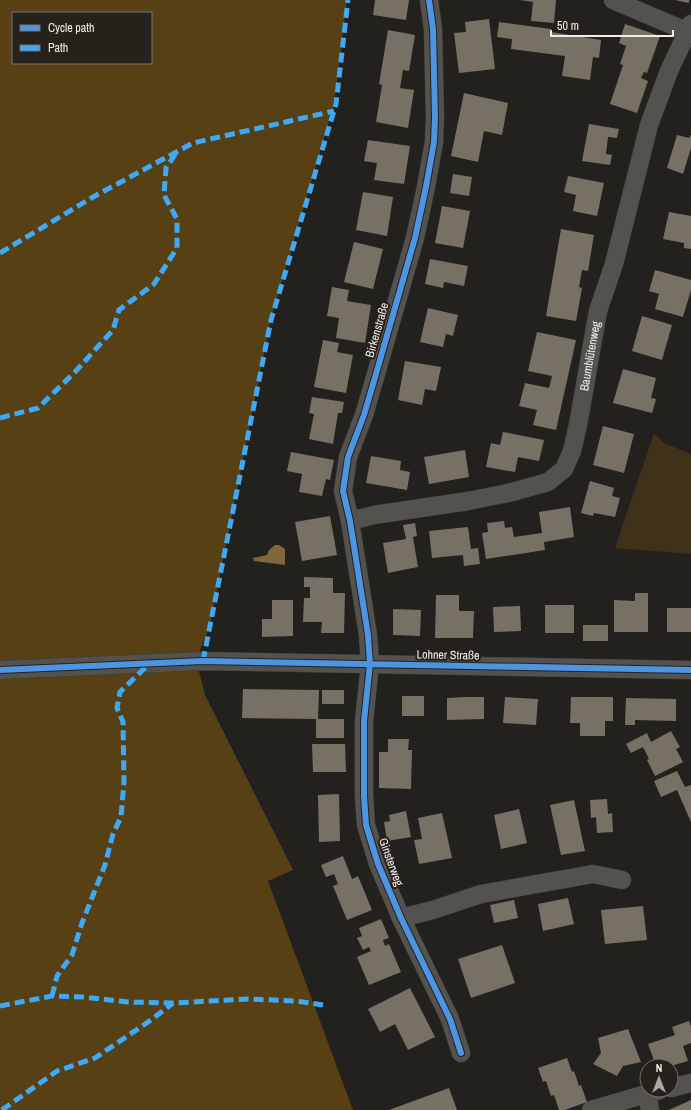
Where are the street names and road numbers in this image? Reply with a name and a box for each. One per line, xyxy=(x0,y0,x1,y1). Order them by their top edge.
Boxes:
street label: Birkenstraße xyxy=(362,301,392,359)
street label: Baumblütenweg xyxy=(576,319,604,392)
street label: Lohner Straße xyxy=(416,646,480,664)
street label: Ginsterweg xyxy=(375,836,407,889)

